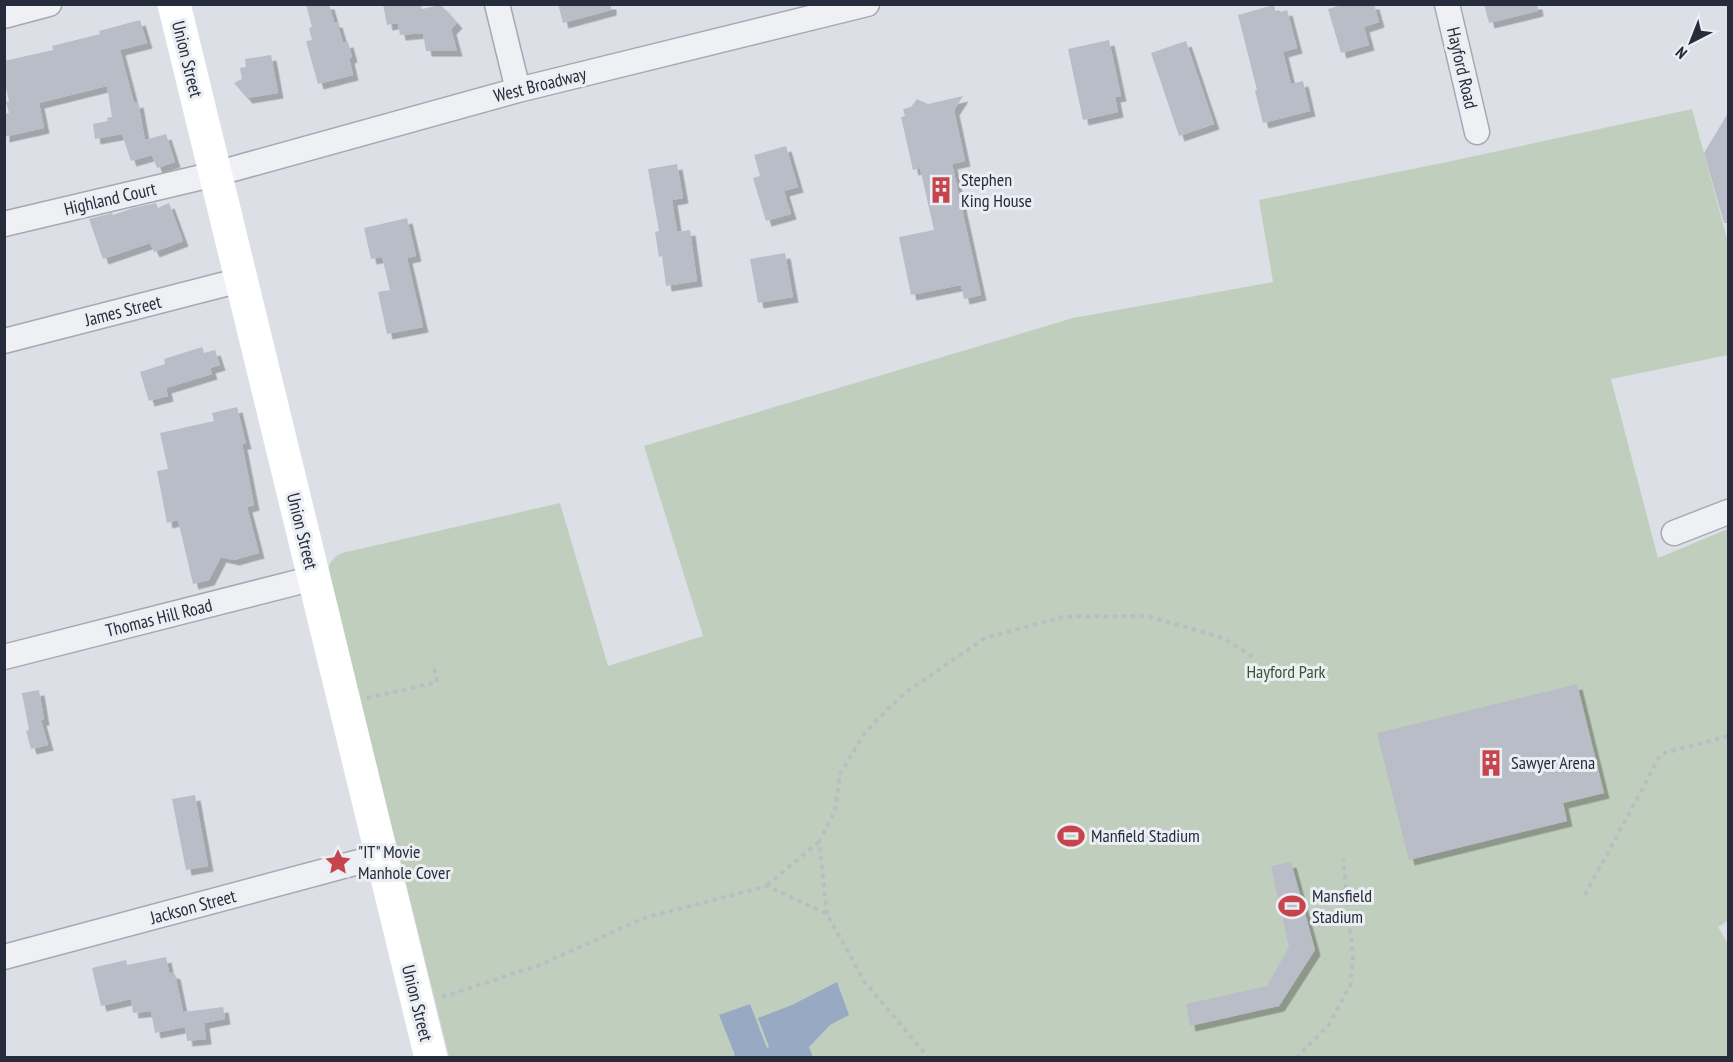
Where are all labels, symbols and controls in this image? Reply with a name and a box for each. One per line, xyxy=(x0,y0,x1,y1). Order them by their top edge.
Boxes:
north arrow xyxy=(1661,12,1721,72)
street label: Union Street xyxy=(167,18,208,100)
street label: Hayford Road xyxy=(1442,25,1483,111)
text: N xyxy=(1671,43,1691,63)
street label: West Broadway xyxy=(491,62,589,107)
place label: Stephen King House xyxy=(961,168,1032,212)
building icon: Stephen King House xyxy=(926,175,956,205)
street label: Highland Court xyxy=(62,177,158,220)
street label: James Street xyxy=(81,290,163,331)
street label: Union Street xyxy=(282,490,323,572)
street label: Thomas Hill Road xyxy=(103,593,215,642)
park label: Hayford Park xyxy=(1246,660,1326,683)
building icon: Sawyer Arena xyxy=(1476,748,1506,778)
place label: Sawyer Arena xyxy=(1511,751,1595,774)
sports icon: Manfield Stadium xyxy=(1056,821,1086,851)
place label: Manfield Stadium xyxy=(1091,824,1200,847)
place label: "IT" Movie Manhole Cover xyxy=(358,840,450,884)
place icon: "IT" Movie Manhole Cover xyxy=(323,847,353,877)
street label: Jackson Street xyxy=(147,884,238,929)
place label: Mansfield Stadium xyxy=(1312,884,1372,928)
sports icon: Mansfield Stadium xyxy=(1277,891,1307,921)
street label: Union Street xyxy=(397,962,438,1044)

